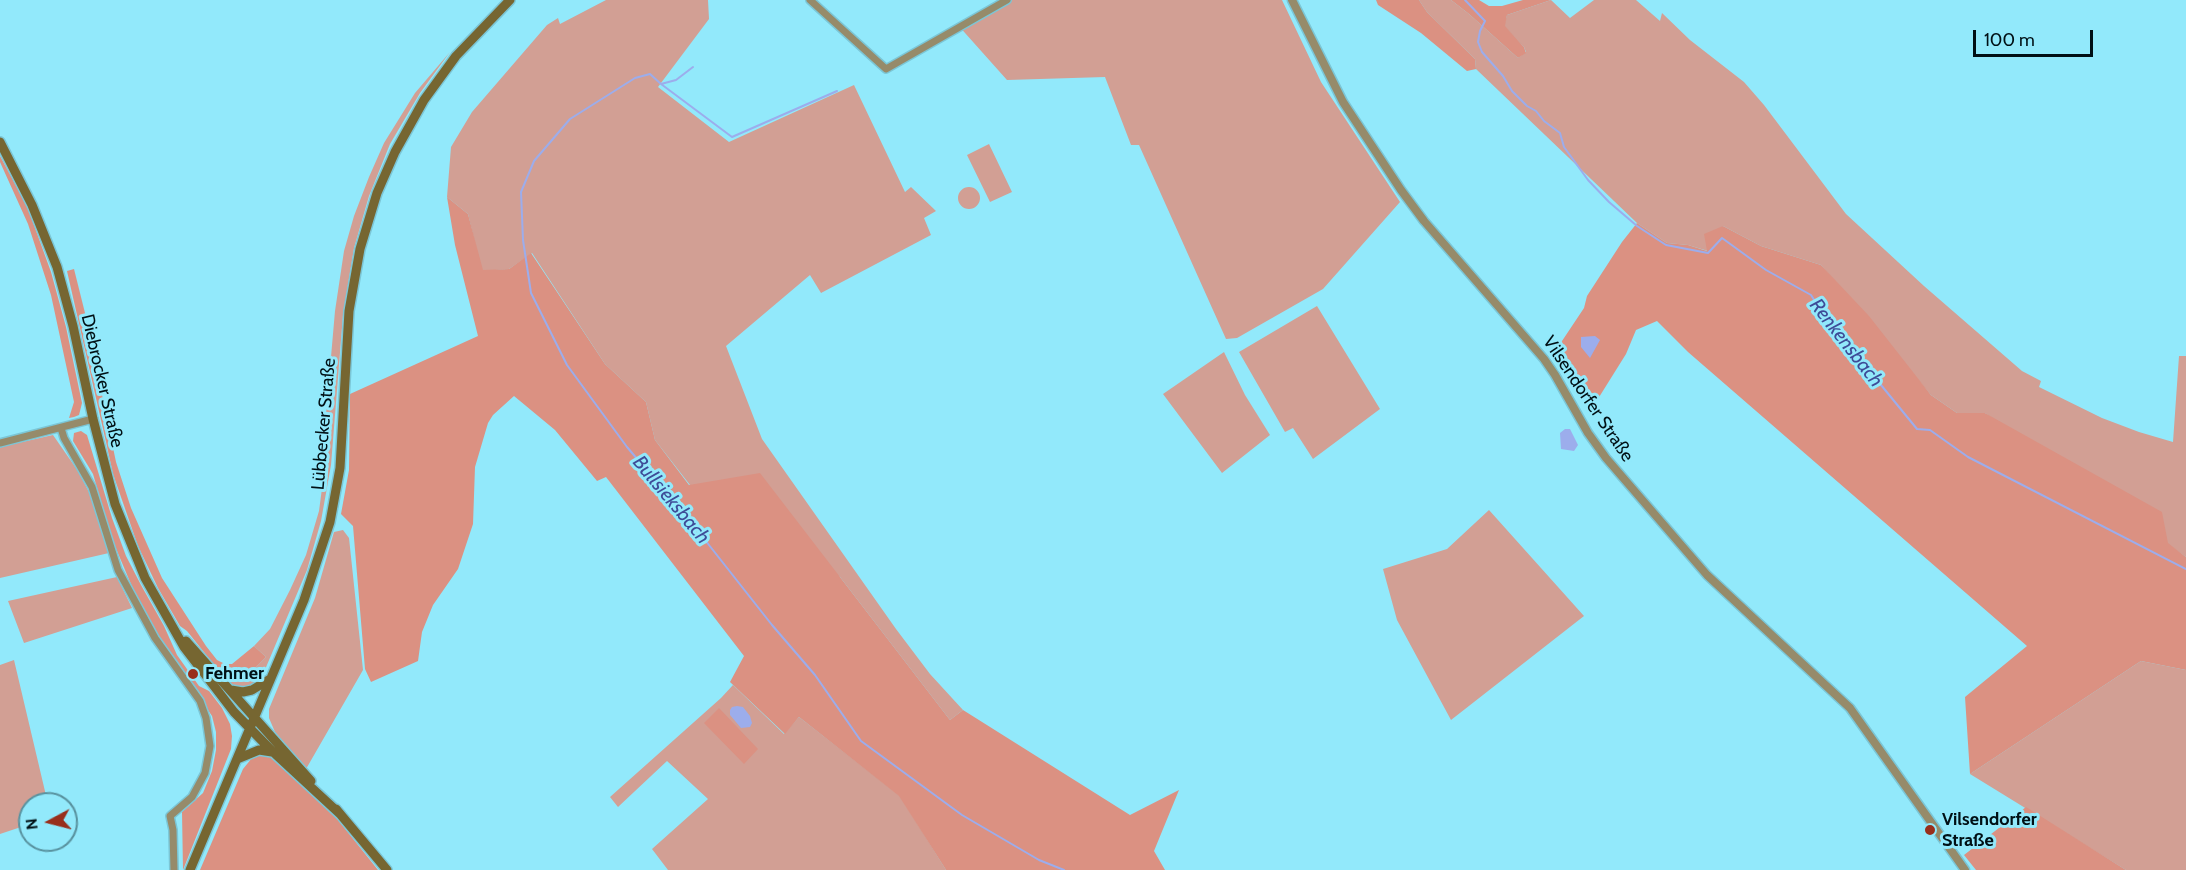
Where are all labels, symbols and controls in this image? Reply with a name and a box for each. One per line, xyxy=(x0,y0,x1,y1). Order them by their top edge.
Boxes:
scale bar xyxy=(1976,18,2096,56)
text: 100 m xyxy=(1984,29,2035,51)
water label: Renkensbach xyxy=(1804,294,1888,392)
street label: Diebrocker Straße xyxy=(76,312,128,450)
street label: Vilsendorfer Straße xyxy=(1538,332,1638,466)
street label: Lübbecker Straße xyxy=(307,357,341,491)
water label: Bullsieksbach xyxy=(627,451,715,549)
place label: Fehmer xyxy=(205,663,264,685)
marker: Fehmer xyxy=(186,667,200,681)
north arrow xyxy=(18,792,78,852)
place label: Vilsendorfer Straße xyxy=(1942,809,2037,852)
text: N xyxy=(22,817,42,831)
marker: Vilsendorfer Straße xyxy=(1923,823,1937,837)

